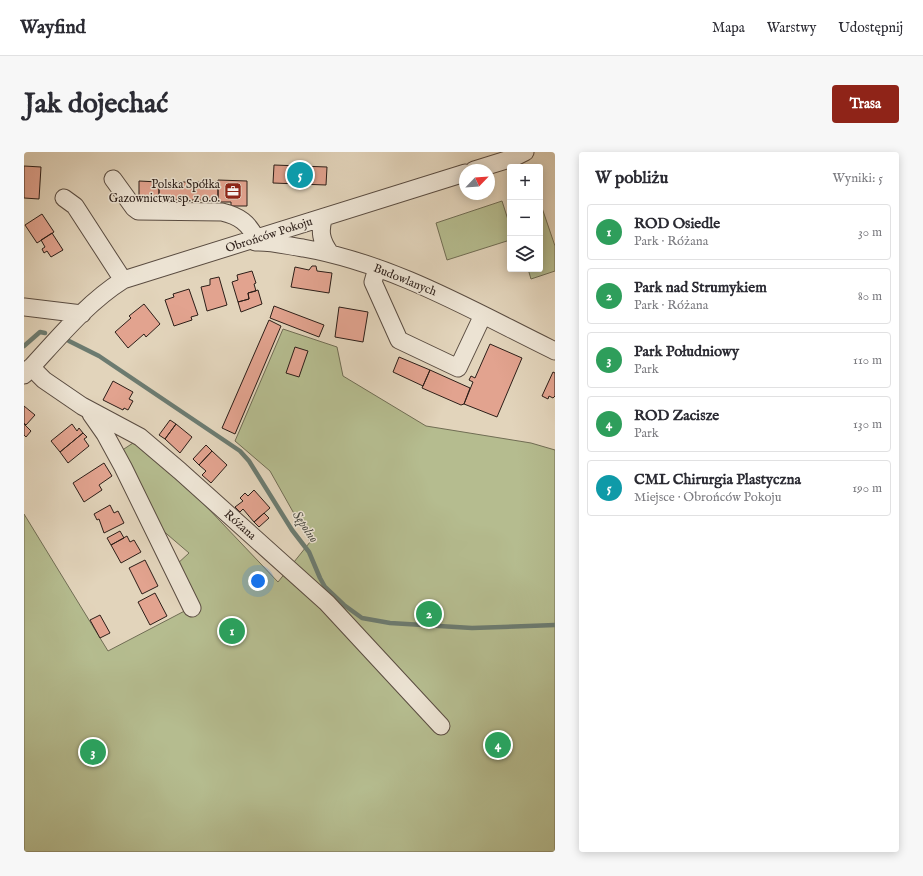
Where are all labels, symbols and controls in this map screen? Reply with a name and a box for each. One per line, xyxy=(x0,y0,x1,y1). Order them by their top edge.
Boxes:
text: Wayfind xyxy=(20,16,86,40)
text: Mapa xyxy=(712,19,745,37)
text: Warstwy xyxy=(767,19,816,37)
text: Udostępnij xyxy=(838,19,903,37)
button: Trasa xyxy=(832,85,899,123)
text: Jak dojechać xyxy=(24,87,168,122)
pin: 5 xyxy=(287,160,313,190)
north arrow xyxy=(459,164,495,200)
map controls xyxy=(507,164,543,272)
button: + xyxy=(507,164,543,200)
text: W pobliżu xyxy=(595,168,668,189)
text: Wyniki: 5 xyxy=(833,170,883,187)
place label: Polska Spółka Gazownictwa sp. z o.o. xyxy=(109,177,221,207)
office icon: Polska Spółka Gazownictwa sp. z o.o. xyxy=(223,181,243,201)
button: − xyxy=(507,200,543,236)
street label: Obrońców Pokoju xyxy=(224,214,314,256)
text: ROD Osiedle xyxy=(634,214,720,233)
text: 1 xyxy=(607,224,611,241)
text: 30 m xyxy=(858,224,882,241)
text: Park · Różana xyxy=(634,233,708,250)
button: layers xyxy=(507,236,543,272)
street label: Budowlanych xyxy=(371,261,439,300)
text: Park nad Strumykiem xyxy=(634,278,767,297)
text: 2 xyxy=(606,288,612,305)
text: 80 m xyxy=(858,288,882,305)
text: Park · Różana xyxy=(634,297,708,314)
text: Park Południowy xyxy=(634,342,739,361)
text: 3 xyxy=(607,352,611,369)
text: 110 m xyxy=(853,352,882,369)
text: Park xyxy=(634,361,659,378)
text: ROD Zacisze xyxy=(634,406,719,425)
text: 4 xyxy=(606,416,612,433)
text: 130 m xyxy=(853,416,882,433)
text: Park xyxy=(634,425,659,442)
text: CML Chirurgia Plastyczna xyxy=(634,470,801,489)
text: 5 xyxy=(607,480,611,497)
text: 190 m xyxy=(852,480,882,497)
text: Miejsce · Obrońców Pokoju xyxy=(634,489,781,506)
street label: Różana xyxy=(221,507,260,544)
water label: Sępolno xyxy=(288,508,322,546)
your location xyxy=(248,571,268,591)
pin: 2 xyxy=(416,599,442,629)
pin: 1 xyxy=(219,616,245,646)
pin: 4 xyxy=(485,730,511,760)
pin: 3 xyxy=(80,737,106,767)

